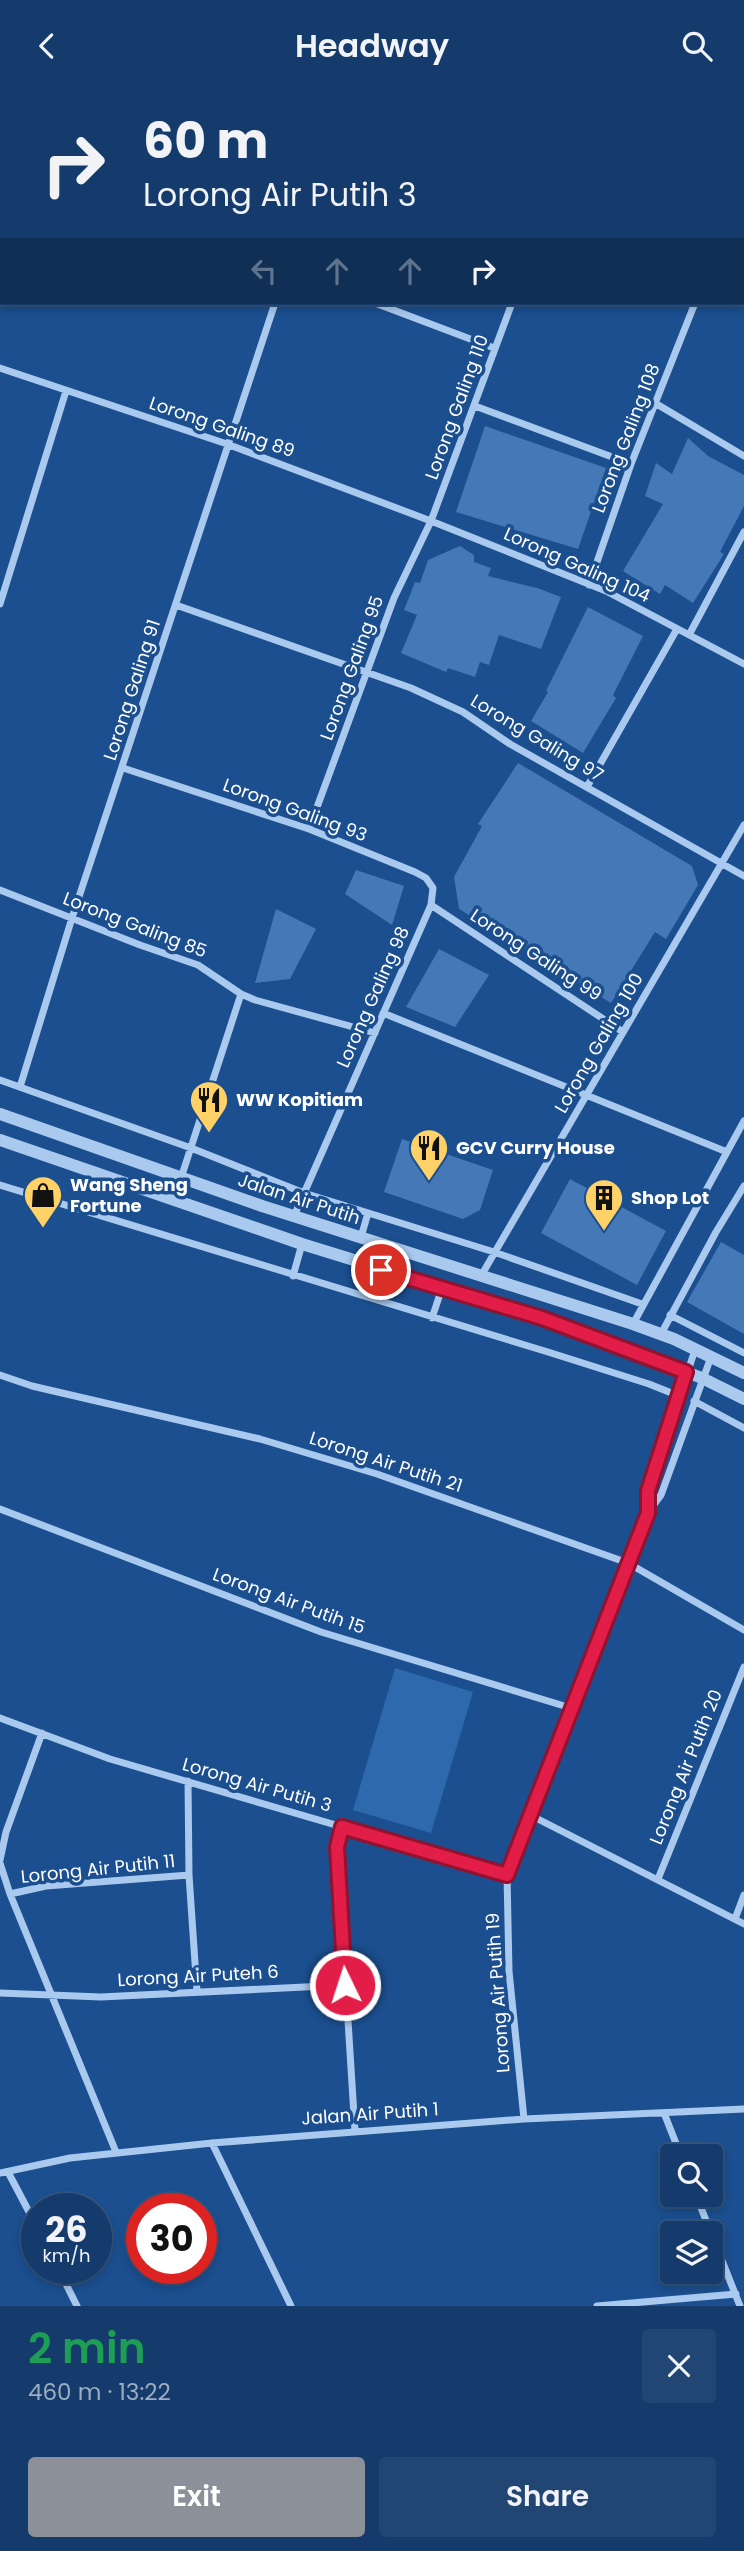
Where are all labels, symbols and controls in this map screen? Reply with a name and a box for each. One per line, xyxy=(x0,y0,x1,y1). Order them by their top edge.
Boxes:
text: Headway xyxy=(295,23,449,68)
icon: back xyxy=(28,27,66,65)
icon: search xyxy=(678,27,716,65)
text: 60 m xyxy=(143,107,268,175)
icon: right xyxy=(28,119,119,210)
text: Lorong Air Putih 3 xyxy=(143,172,417,217)
icon: left xyxy=(245,252,283,290)
icon: ahead xyxy=(318,252,356,290)
icon: ahead xyxy=(391,252,429,290)
icon: right xyxy=(464,252,502,290)
street label: Lorong Galing 110 xyxy=(419,331,494,483)
street label: Lorong Galing 108 xyxy=(586,360,666,516)
street label: Lorong Galing 89 xyxy=(146,390,298,463)
street label: Lorong Galing 104 xyxy=(500,521,654,608)
street label: Lorong Galing 95 xyxy=(314,592,389,744)
street label: Lorong Galing 91 xyxy=(97,616,166,763)
street label: Lorong Galing 97 xyxy=(466,688,608,787)
street label: Lorong Galing 93 xyxy=(220,772,371,847)
street label: Lorong Galing 85 xyxy=(60,886,211,963)
street label: Lorong Galing 99 xyxy=(466,903,607,1007)
street label: Lorong Galing 98 xyxy=(330,922,415,1071)
street label: Lorong Galing 100 xyxy=(548,968,649,1117)
restaurant icon: WW Kopitiam xyxy=(188,1079,230,1134)
place label: WW Kopitiam xyxy=(236,1087,363,1112)
restaurant icon: GCV Curry House xyxy=(408,1127,450,1182)
place label: GCV Curry House xyxy=(456,1135,615,1160)
street label: Jalan Air Putih xyxy=(235,1167,363,1230)
place label: Wang Sheng Fortune xyxy=(70,1172,188,1218)
shop icon: Wang Sheng Fortune xyxy=(22,1174,64,1229)
building icon: Shop Lot xyxy=(583,1177,625,1232)
place label: Shop Lot xyxy=(631,1185,709,1210)
pin xyxy=(351,1240,411,1300)
icon: arrive xyxy=(362,1251,400,1289)
street label: Lorong Air Putih 21 xyxy=(306,1425,466,1498)
street label: Lorong Air Putih 15 xyxy=(210,1561,369,1640)
street label: Lorong Air Putih 20 xyxy=(643,1686,728,1848)
street label: Lorong Air Putih 3 xyxy=(180,1751,335,1818)
street label: Lorong Air Putih 11 xyxy=(20,1848,176,1889)
street label: Lorong Air Putih 19 xyxy=(479,1912,516,2074)
position arrow xyxy=(308,1948,382,2022)
street label: Lorong Air Puteh 6 xyxy=(117,1959,279,1992)
street label: Jalan Air Putih 1 xyxy=(300,2096,440,2131)
map controls xyxy=(660,2144,723,2284)
button: search xyxy=(660,2144,723,2207)
speed limit sign: 30 xyxy=(126,2193,217,2284)
text: 26 xyxy=(45,2205,88,2254)
button: layers xyxy=(660,2221,723,2284)
text: km/h xyxy=(43,2243,90,2268)
text: 2 min xyxy=(28,2319,146,2378)
button: close xyxy=(642,2329,716,2403)
text: 460 m · 13:22 xyxy=(28,2376,171,2408)
button: Exit xyxy=(28,2457,365,2537)
button: Share xyxy=(379,2457,716,2537)

